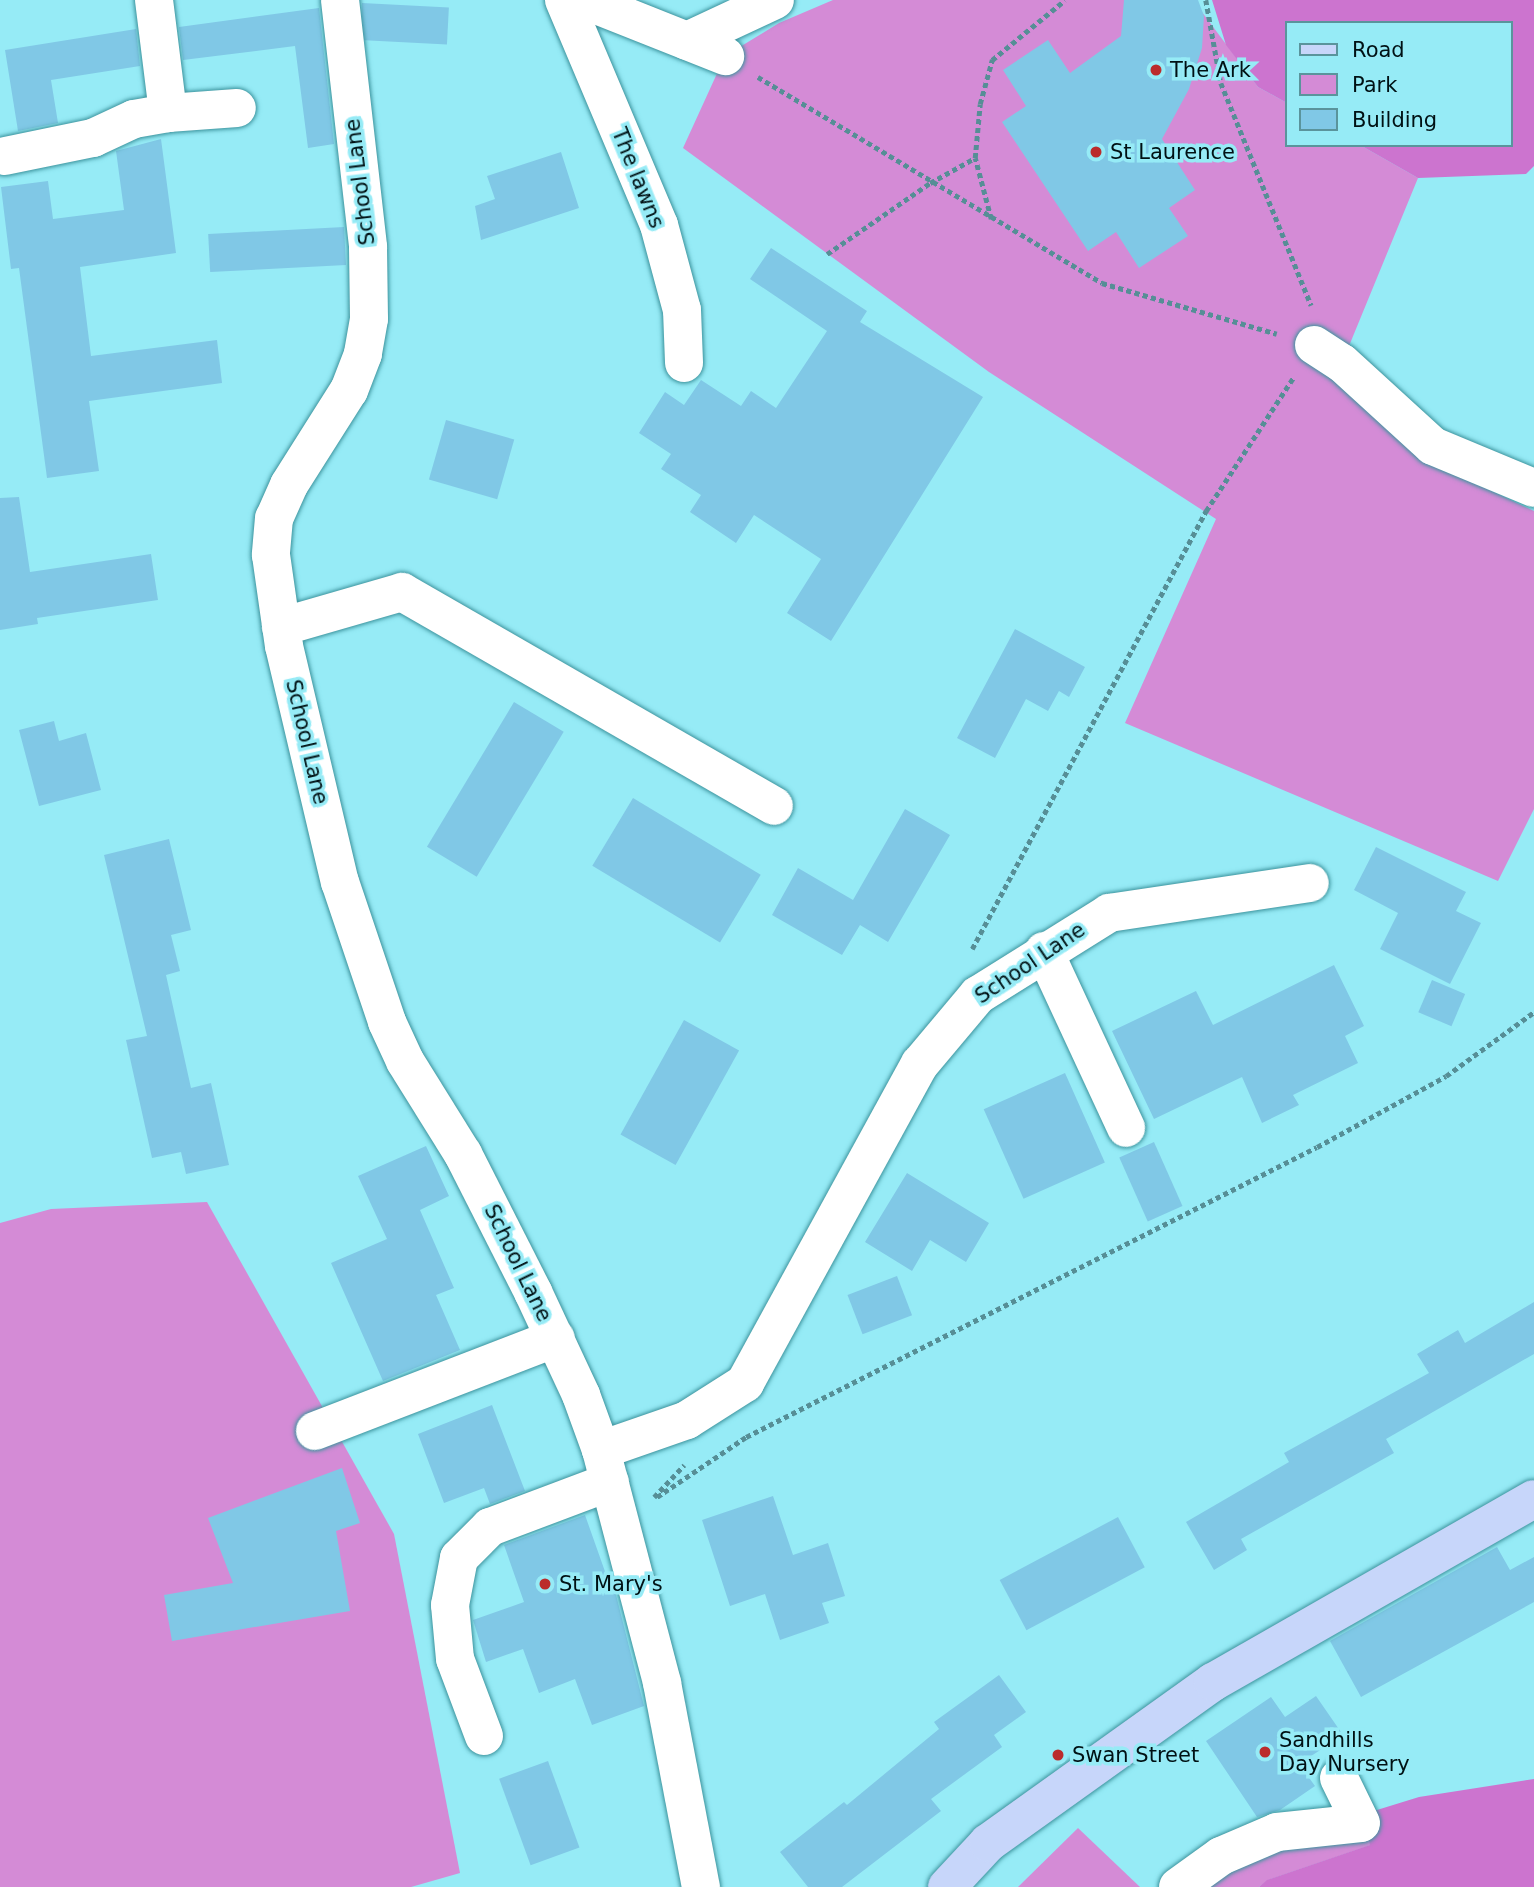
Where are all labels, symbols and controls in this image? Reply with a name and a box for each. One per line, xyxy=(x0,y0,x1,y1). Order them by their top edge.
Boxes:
legend xyxy=(1286,21,1513,147)
text: Road xyxy=(1352,38,1405,62)
place label: The Ark xyxy=(1170,57,1251,83)
marker: The Ark xyxy=(1148,62,1164,78)
text: Park xyxy=(1352,73,1397,97)
text: Building xyxy=(1352,108,1437,132)
street label: School Lane xyxy=(340,117,380,247)
street label: The lawns xyxy=(606,124,670,232)
place label: St Laurence xyxy=(1110,139,1235,165)
marker: St Laurence xyxy=(1088,144,1104,160)
street label: School Lane xyxy=(280,677,334,807)
street label: School Lane xyxy=(970,917,1090,1009)
street label: School Lane xyxy=(479,1200,557,1326)
place label: St. Mary's xyxy=(559,1571,663,1597)
marker: St. Mary's xyxy=(537,1576,553,1592)
place label: Sandhills Day Nursery xyxy=(1279,1727,1410,1777)
place label: Swan Street xyxy=(1072,1742,1199,1768)
marker: Sandhills Day Nursery xyxy=(1257,1744,1273,1760)
marker: Swan Street xyxy=(1050,1747,1066,1763)

